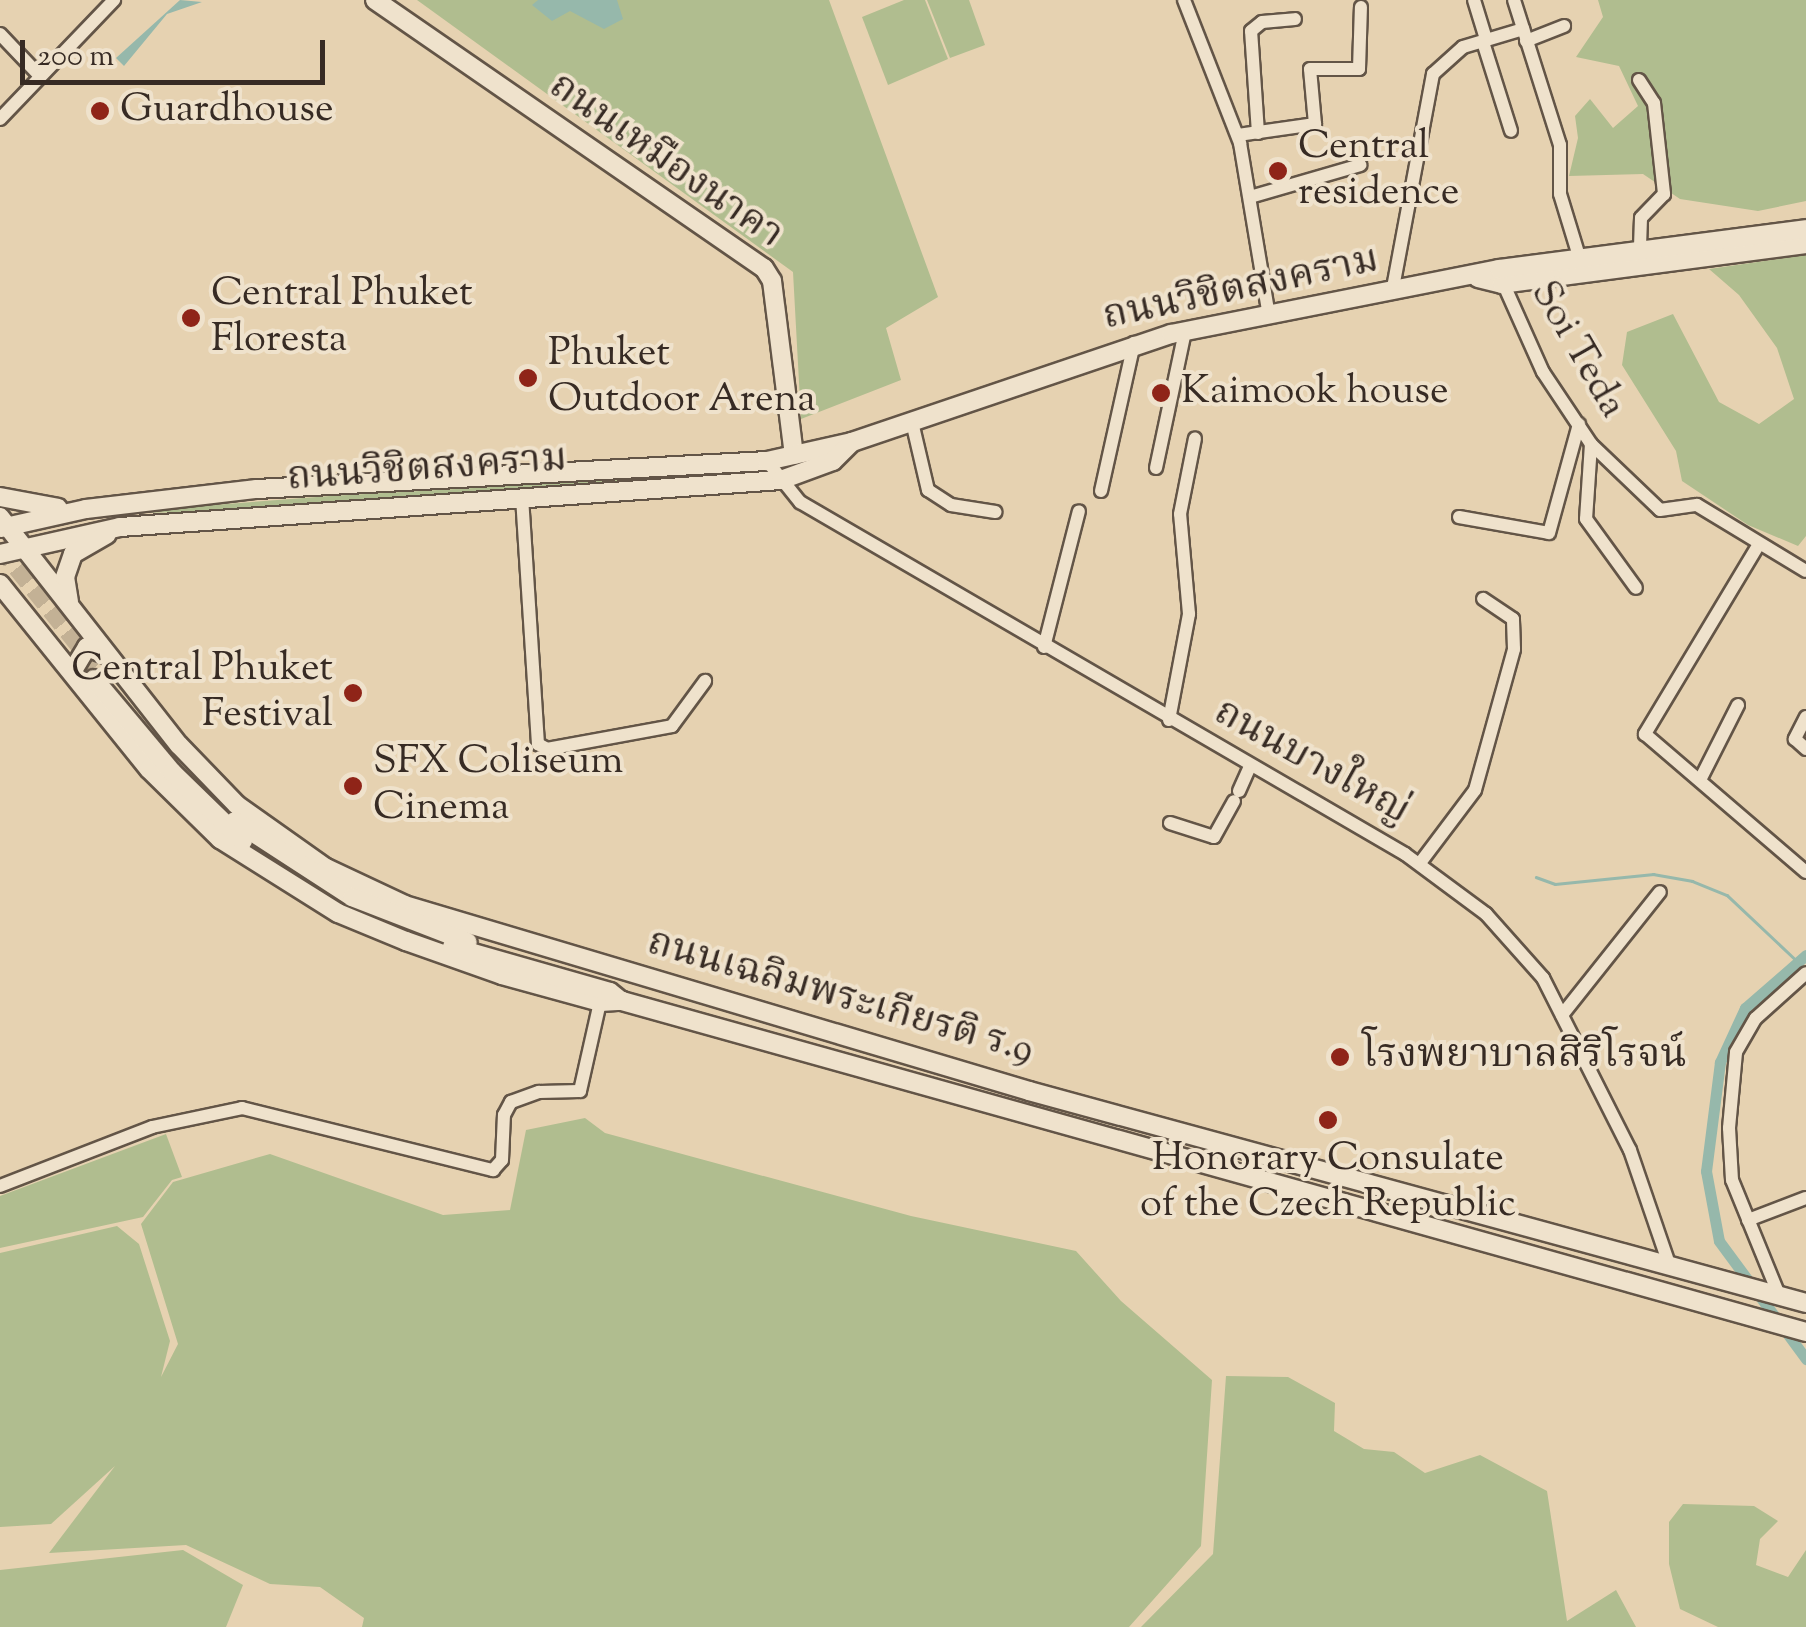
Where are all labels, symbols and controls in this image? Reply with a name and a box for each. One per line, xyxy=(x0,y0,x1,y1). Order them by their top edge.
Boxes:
scale bar xyxy=(25,20,330,82)
text: 200 m xyxy=(37,36,114,79)
street label: ถนนเหมืองนาคา xyxy=(539,64,791,260)
place label: Guardhouse xyxy=(120,87,334,135)
marker: Guardhouse xyxy=(89,100,111,122)
place label: Central residence xyxy=(1298,124,1459,218)
marker: Central residence xyxy=(1267,160,1289,182)
street label: ถนนวิชิตสงคราม xyxy=(1099,237,1383,343)
place label: Central Phuket Floresta xyxy=(211,271,473,365)
street label: Soi Teda xyxy=(1519,273,1635,427)
marker: Central Phuket Floresta xyxy=(180,307,202,329)
place label: Phuket Outdoor Arena xyxy=(548,331,816,425)
marker: Phuket Outdoor Arena xyxy=(517,367,539,389)
place label: Kaimook house xyxy=(1181,369,1449,417)
marker: Kaimook house xyxy=(1150,382,1172,404)
street label: ถนนวิชิตสงคราม xyxy=(285,436,569,504)
place label: Central Phuket Festival xyxy=(71,646,333,740)
marker: Central Phuket Festival xyxy=(342,682,364,704)
street label: ถนนบางใหญ่ xyxy=(1205,690,1417,836)
place label: SFX Coliseum Cinema xyxy=(373,739,623,833)
marker: SFX Coliseum Cinema xyxy=(342,775,364,797)
street label: ถนนเฉลิมพระเกียรติ ร.9 xyxy=(641,920,1039,1076)
place label: โรงพยาบาลสิริโรจน์ xyxy=(1362,1033,1687,1081)
marker: โรงพยาบาลสิริโรจน์ xyxy=(1327,1044,1353,1070)
marker: Honorary Consulate of the Czech Republic xyxy=(1317,1109,1339,1131)
place label: Honorary Consulate of the Czech Republic xyxy=(1140,1136,1516,1230)

